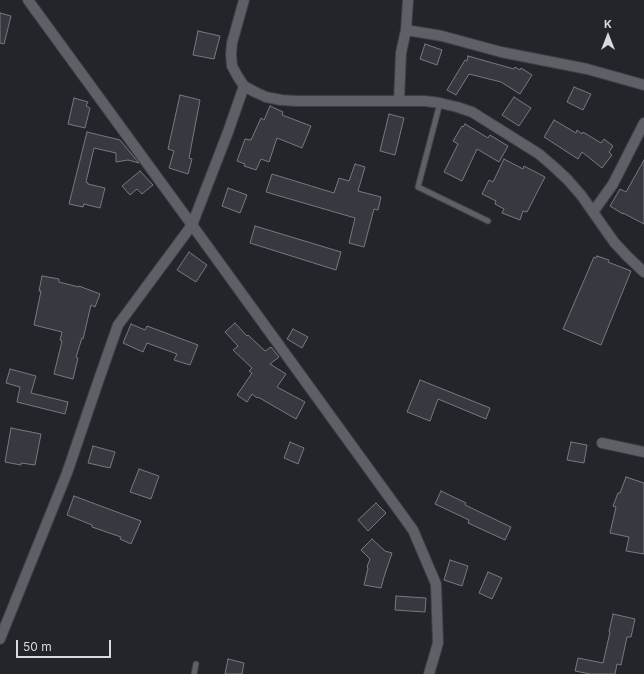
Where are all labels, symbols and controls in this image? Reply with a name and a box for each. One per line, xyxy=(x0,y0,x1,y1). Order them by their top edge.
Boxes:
north arrow xyxy=(588,16,628,56)
text: K xyxy=(604,17,612,31)
scale bar xyxy=(18,632,113,658)
text: 50 m xyxy=(23,639,52,654)

